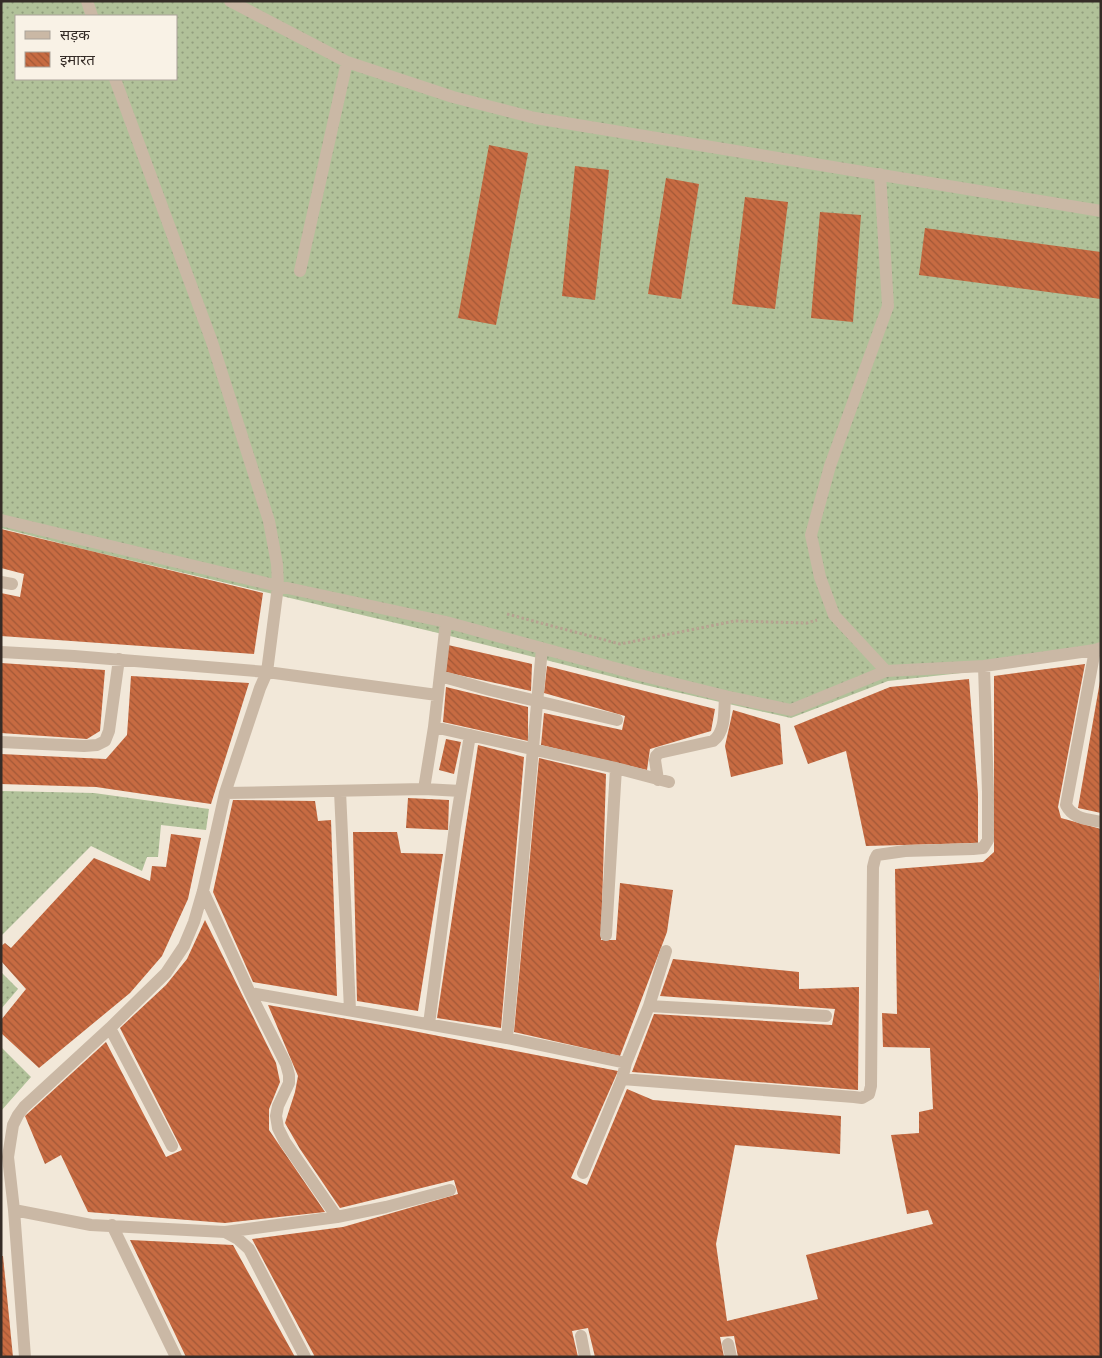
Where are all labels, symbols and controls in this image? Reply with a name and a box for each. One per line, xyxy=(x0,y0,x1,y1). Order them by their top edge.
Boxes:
legend xyxy=(15,15,178,80)
text: सड़क xyxy=(60,25,90,43)
text: इमारत xyxy=(60,50,95,68)

